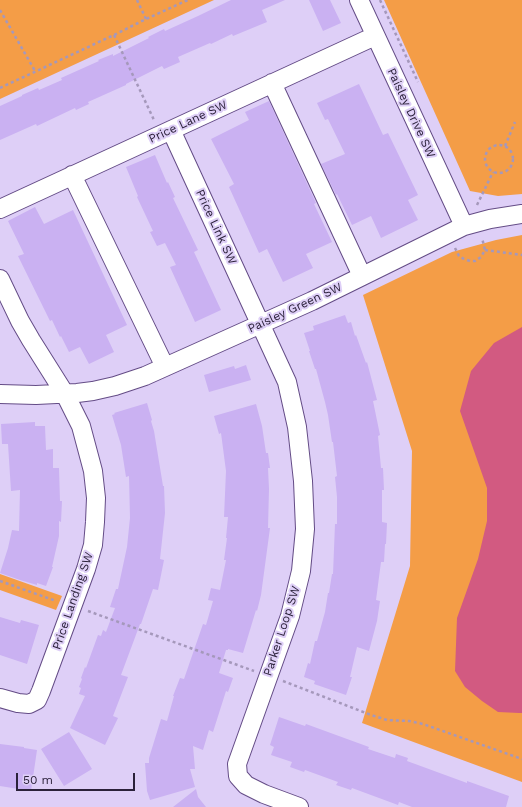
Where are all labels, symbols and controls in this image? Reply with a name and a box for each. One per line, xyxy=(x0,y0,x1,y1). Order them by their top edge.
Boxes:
street label: Paisley Drive SW xyxy=(384,66,438,160)
street label: Price Lane SW xyxy=(147,98,229,146)
street label: Price Link SW xyxy=(192,187,240,267)
street label: Paisley Green SW xyxy=(246,280,344,336)
street label: Price Landing SW xyxy=(50,550,96,652)
street label: Parker Loop SW xyxy=(261,584,303,678)
scale bar xyxy=(18,765,137,791)
text: 50 m xyxy=(23,773,53,787)

